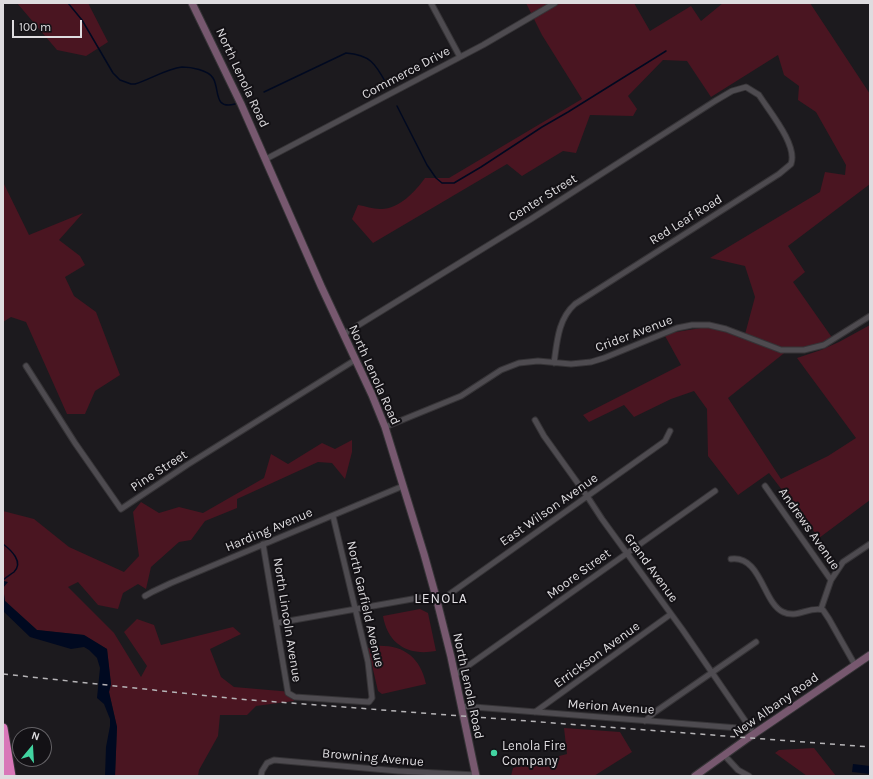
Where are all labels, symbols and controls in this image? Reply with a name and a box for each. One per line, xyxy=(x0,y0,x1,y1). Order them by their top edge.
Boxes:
scale bar xyxy=(14,12,84,38)
text: 100 m xyxy=(19,20,51,34)
street label: North Lenola Road xyxy=(212,26,272,130)
street label: Commerce Drive xyxy=(359,43,453,103)
street label: Center Street xyxy=(506,171,580,225)
street label: Red Leaf Road xyxy=(647,191,725,249)
street label: Crider Avenue xyxy=(593,312,675,356)
street label: North Lenola Road xyxy=(345,322,403,428)
street label: Pine Street xyxy=(128,447,190,495)
street label: East Wilson Avenue xyxy=(497,470,601,550)
street label: Andrews Avenue xyxy=(775,485,843,573)
street label: Harding Avenue xyxy=(223,505,315,555)
street label: Grand Avenue xyxy=(621,530,681,606)
street label: North Garfield Avenue xyxy=(343,539,387,669)
street label: Moore Street xyxy=(544,546,614,602)
street label: North Lincoln Avenue xyxy=(269,557,305,683)
district label: LENOLA xyxy=(414,591,468,607)
street label: Errickson Avenue xyxy=(551,619,643,691)
street label: North Lenola Road xyxy=(449,632,487,740)
street label: New Albany Road xyxy=(730,670,822,740)
street label: Merion Avenue xyxy=(567,696,655,718)
north arrow xyxy=(12,727,52,767)
text: N xyxy=(30,729,41,743)
place label: Lenola Fire Company xyxy=(502,738,566,769)
street label: Browning Avenue xyxy=(321,746,425,770)
marker: Lenola Fire Company xyxy=(489,748,499,758)

